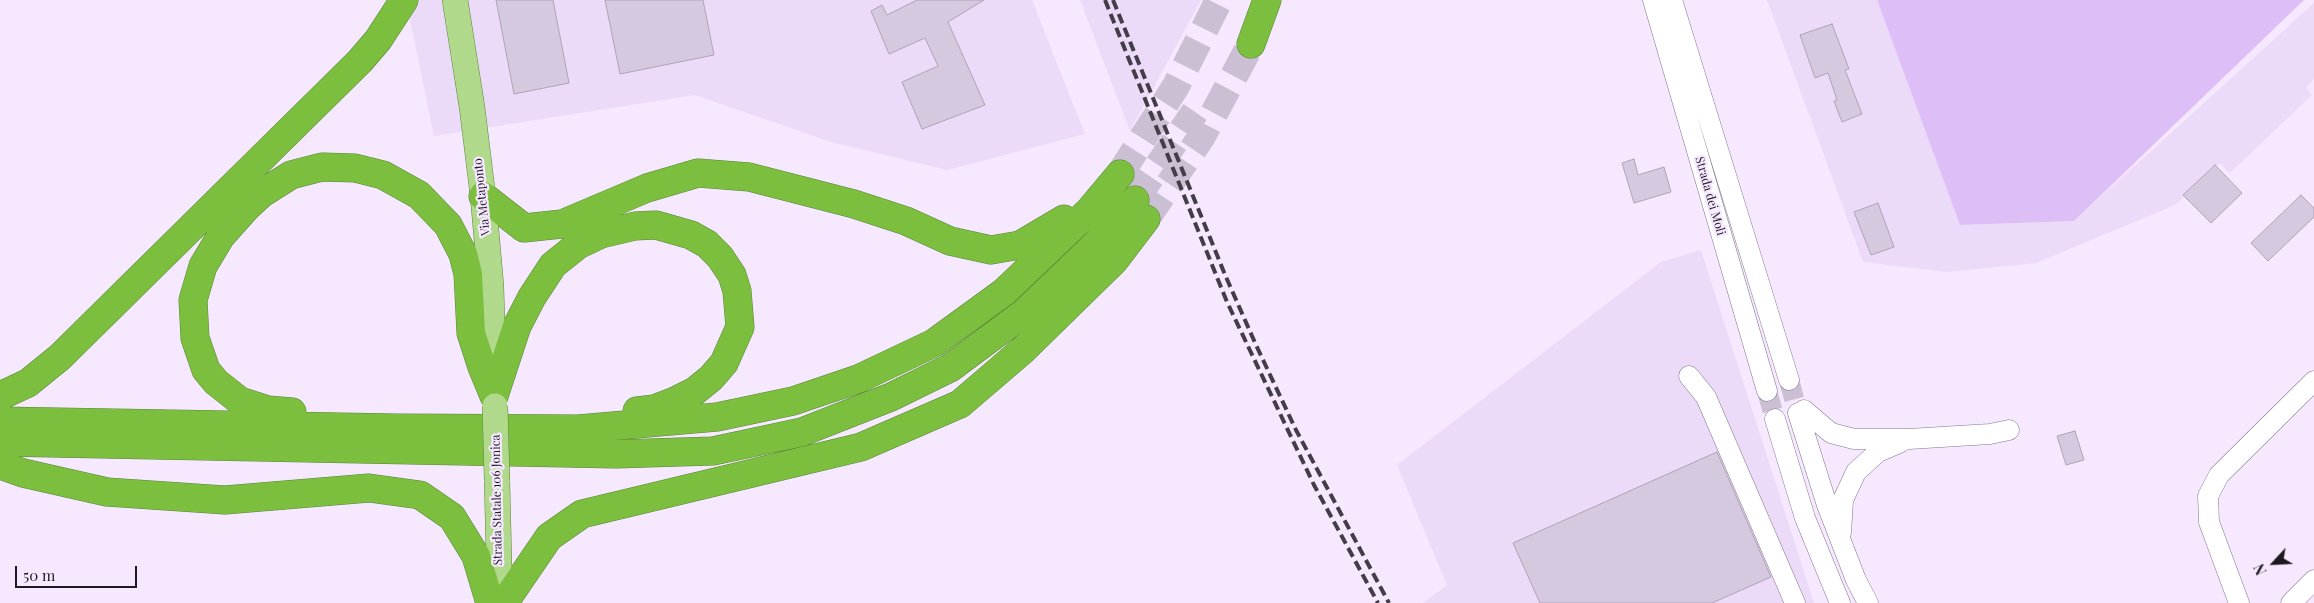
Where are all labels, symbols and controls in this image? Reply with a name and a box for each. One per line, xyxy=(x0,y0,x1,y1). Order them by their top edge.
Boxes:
street label: Strada dei Moli xyxy=(1692,155,1728,237)
street label: Via Metaponto xyxy=(471,158,493,236)
street label: Strada Statale 106 Jonica xyxy=(489,434,505,566)
north arrow xyxy=(2249,538,2299,588)
scale bar xyxy=(18,556,140,588)
text: N xyxy=(2249,561,2271,578)
text: 50 m xyxy=(23,565,55,585)

